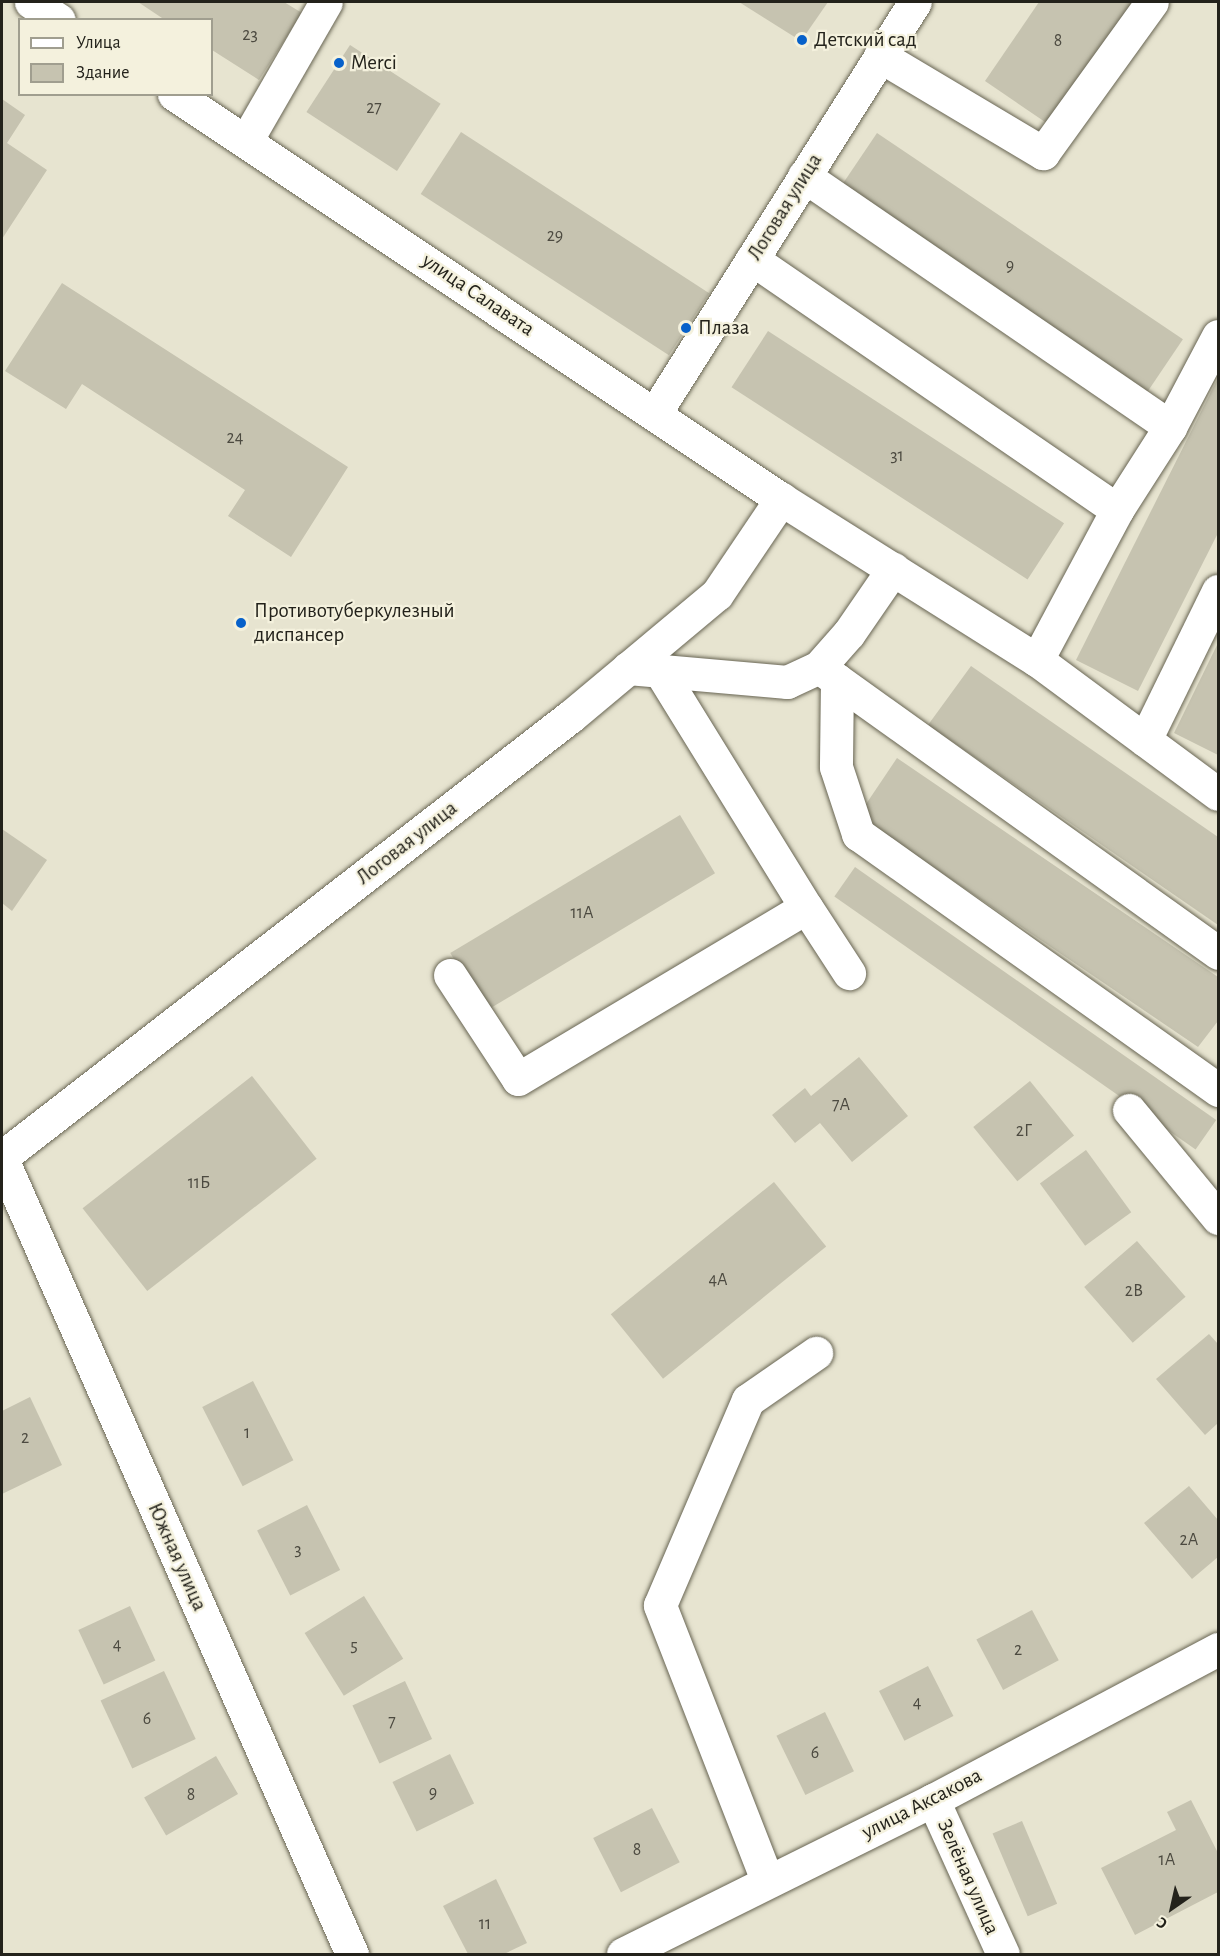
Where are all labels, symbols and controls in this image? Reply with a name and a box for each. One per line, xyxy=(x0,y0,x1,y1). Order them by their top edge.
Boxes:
legend xyxy=(18,18,213,96)
house number: 23 xyxy=(242,24,258,46)
place label: Детский сад xyxy=(814,27,917,53)
house number: 8 xyxy=(1054,30,1062,52)
marker: Детский сад xyxy=(795,33,809,47)
text: Улица xyxy=(76,34,121,52)
place label: Merci xyxy=(351,50,397,76)
marker: Merci xyxy=(332,56,346,70)
text: Здание xyxy=(76,64,130,82)
house number: 27 xyxy=(366,97,382,119)
street label: Логовая улица xyxy=(742,149,828,265)
house number: 29 xyxy=(547,225,563,247)
street label: улица Салавата xyxy=(417,248,539,342)
house number: 9 xyxy=(1006,255,1014,277)
place label: Плаза xyxy=(698,315,749,341)
marker: Плаза xyxy=(679,321,693,335)
house number: 24 xyxy=(227,427,243,449)
house number: 31 xyxy=(890,445,904,467)
place label: Противотуберкулезный диспансер xyxy=(254,598,455,648)
marker: Противотуберкулезный диспансер xyxy=(232,614,250,632)
street label: Логовая улица xyxy=(351,796,463,890)
house number: 11А xyxy=(571,902,593,924)
house number: 7А xyxy=(832,1094,850,1116)
house number: 2Г xyxy=(1016,1120,1032,1142)
house number: 11Б xyxy=(188,1172,210,1194)
house number: 4А xyxy=(708,1269,728,1291)
house number: 2В xyxy=(1125,1280,1143,1302)
house number: 1 xyxy=(244,1422,250,1444)
house number: 2 xyxy=(21,1427,29,1449)
street label: Южная улица xyxy=(142,1499,212,1615)
house number: 2А xyxy=(1180,1529,1198,1551)
house number: 3 xyxy=(294,1539,302,1561)
house number: 4 xyxy=(113,1634,121,1656)
house number: 5 xyxy=(350,1635,358,1657)
house number: 2 xyxy=(1014,1639,1022,1661)
house number: 4 xyxy=(913,1692,921,1714)
house number: 6 xyxy=(143,1708,151,1730)
house number: 7 xyxy=(388,1711,396,1733)
house number: 6 xyxy=(811,1742,819,1764)
street label: улица Аксакова xyxy=(858,1763,986,1845)
house number: 9 xyxy=(429,1782,437,1804)
house number: 8 xyxy=(187,1784,195,1806)
street label: Зелёная улица xyxy=(931,1815,1005,1939)
house number: 8 xyxy=(633,1839,641,1861)
house number: 1А xyxy=(1159,1849,1175,1871)
north arrow xyxy=(1142,1878,1202,1938)
house number: 11 xyxy=(479,1913,491,1935)
text: С xyxy=(1154,1914,1170,1932)

